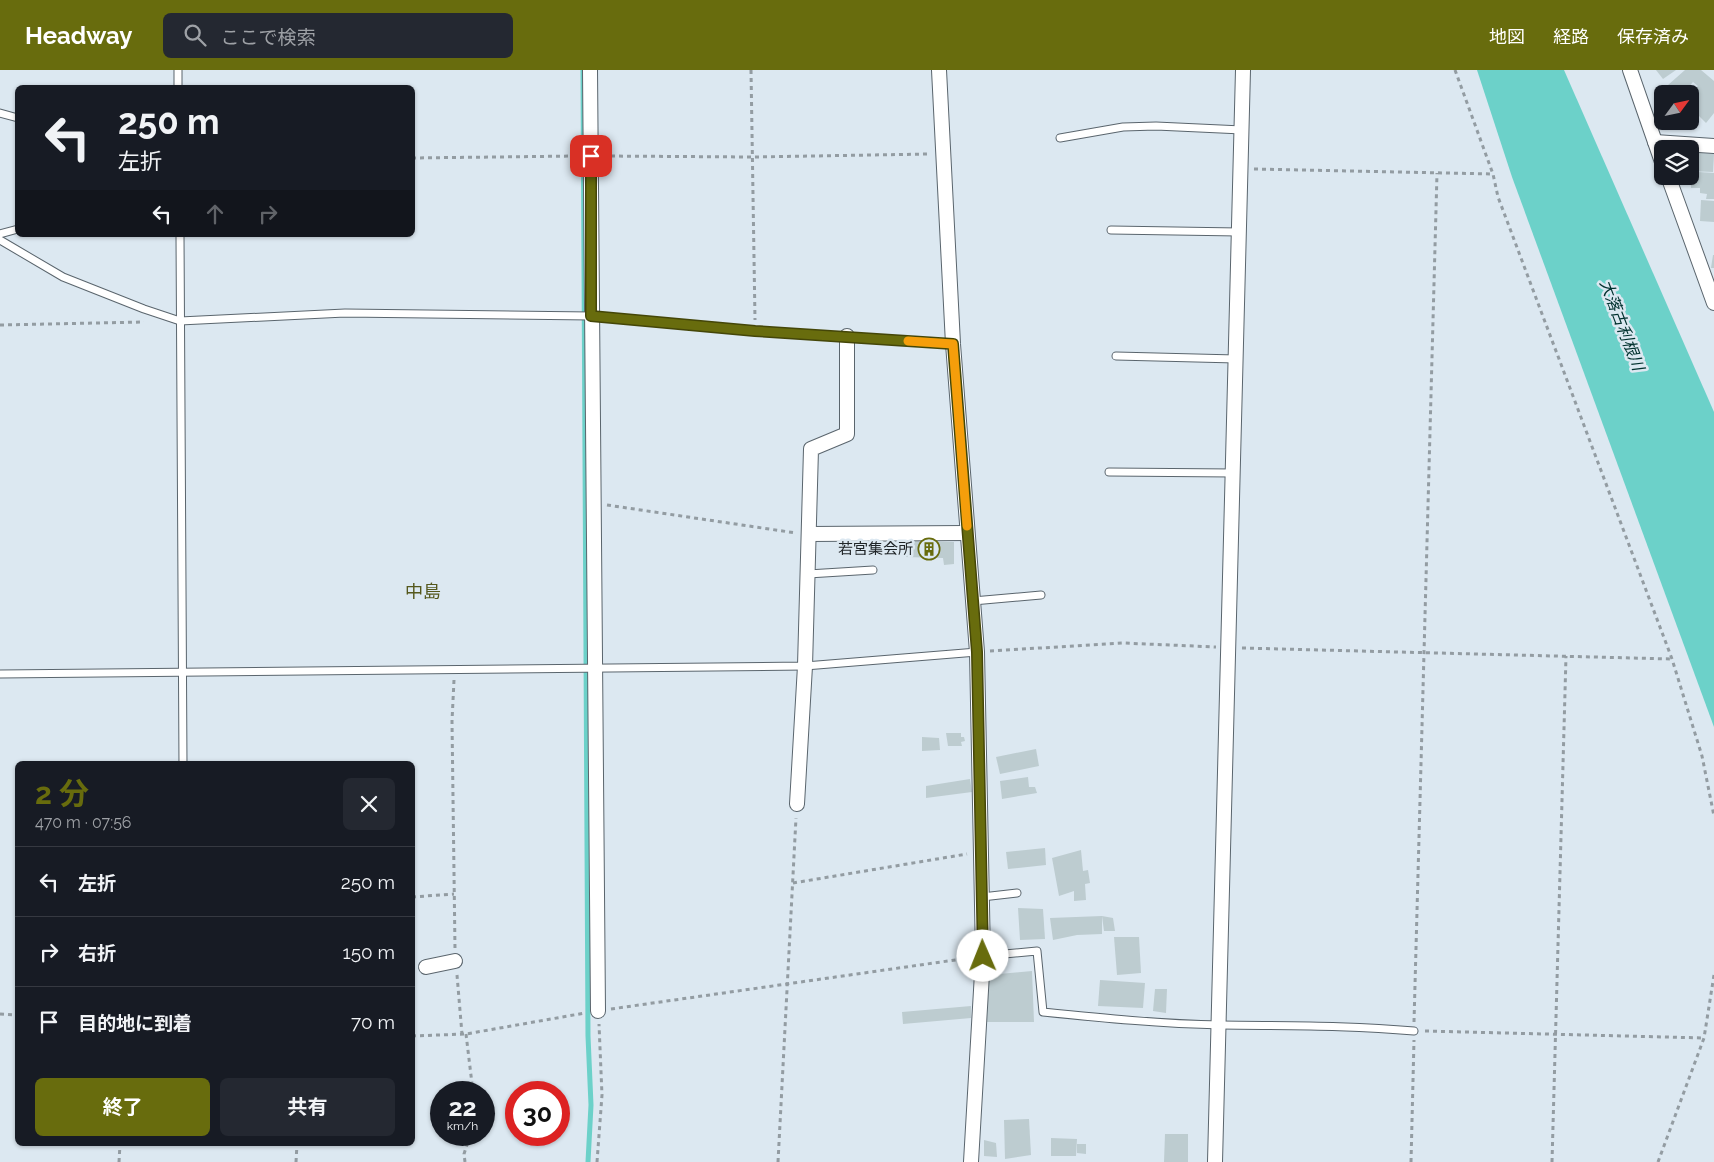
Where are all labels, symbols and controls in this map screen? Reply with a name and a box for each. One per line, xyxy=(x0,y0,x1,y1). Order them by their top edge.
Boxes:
search box xyxy=(163,13,513,58)
text: Headway xyxy=(25,21,133,50)
icon: search xyxy=(181,21,209,49)
text: ここで検索 xyxy=(221,26,316,48)
text: 地図 xyxy=(1489,26,1525,47)
text: 経路 xyxy=(1553,26,1589,47)
text: 保存済み xyxy=(1617,26,1689,47)
north arrow xyxy=(1654,85,1699,130)
map controls xyxy=(1654,85,1699,185)
text: 250 m xyxy=(118,101,220,142)
icon: left xyxy=(35,105,100,170)
pin xyxy=(570,135,612,177)
button: layers xyxy=(1654,140,1699,185)
icon: arrive xyxy=(577,142,605,170)
text: 左折 xyxy=(118,148,162,174)
icon: left xyxy=(148,200,176,228)
icon: ahead xyxy=(201,200,229,228)
icon: right xyxy=(254,200,282,228)
water label: 大落古利根川 xyxy=(1596,277,1649,375)
building icon: 若宮集会所 xyxy=(917,537,941,561)
place label: 若宮集会所 xyxy=(838,540,913,558)
district label: 中島 xyxy=(405,581,441,602)
text: 2 分 xyxy=(35,776,89,811)
button: close xyxy=(343,778,395,830)
text: 470 m · 07:56 xyxy=(35,813,132,832)
icon: left xyxy=(35,868,63,896)
text: 250 m xyxy=(341,871,395,893)
text: 左折 xyxy=(78,872,116,894)
position arrow xyxy=(956,929,1008,981)
icon: right xyxy=(35,938,63,966)
text: 150 m xyxy=(343,941,395,963)
text: 右折 xyxy=(78,942,116,964)
icon: arrive xyxy=(35,1008,63,1036)
text: 70 m xyxy=(351,1011,395,1033)
text: 目的地に到着 xyxy=(78,1012,192,1034)
button: 終了 xyxy=(35,1078,210,1136)
button: 共有 xyxy=(220,1078,395,1136)
speed limit sign: 30 xyxy=(505,1081,570,1146)
text: 22 xyxy=(448,1092,477,1122)
text: km/h xyxy=(447,1119,478,1133)

